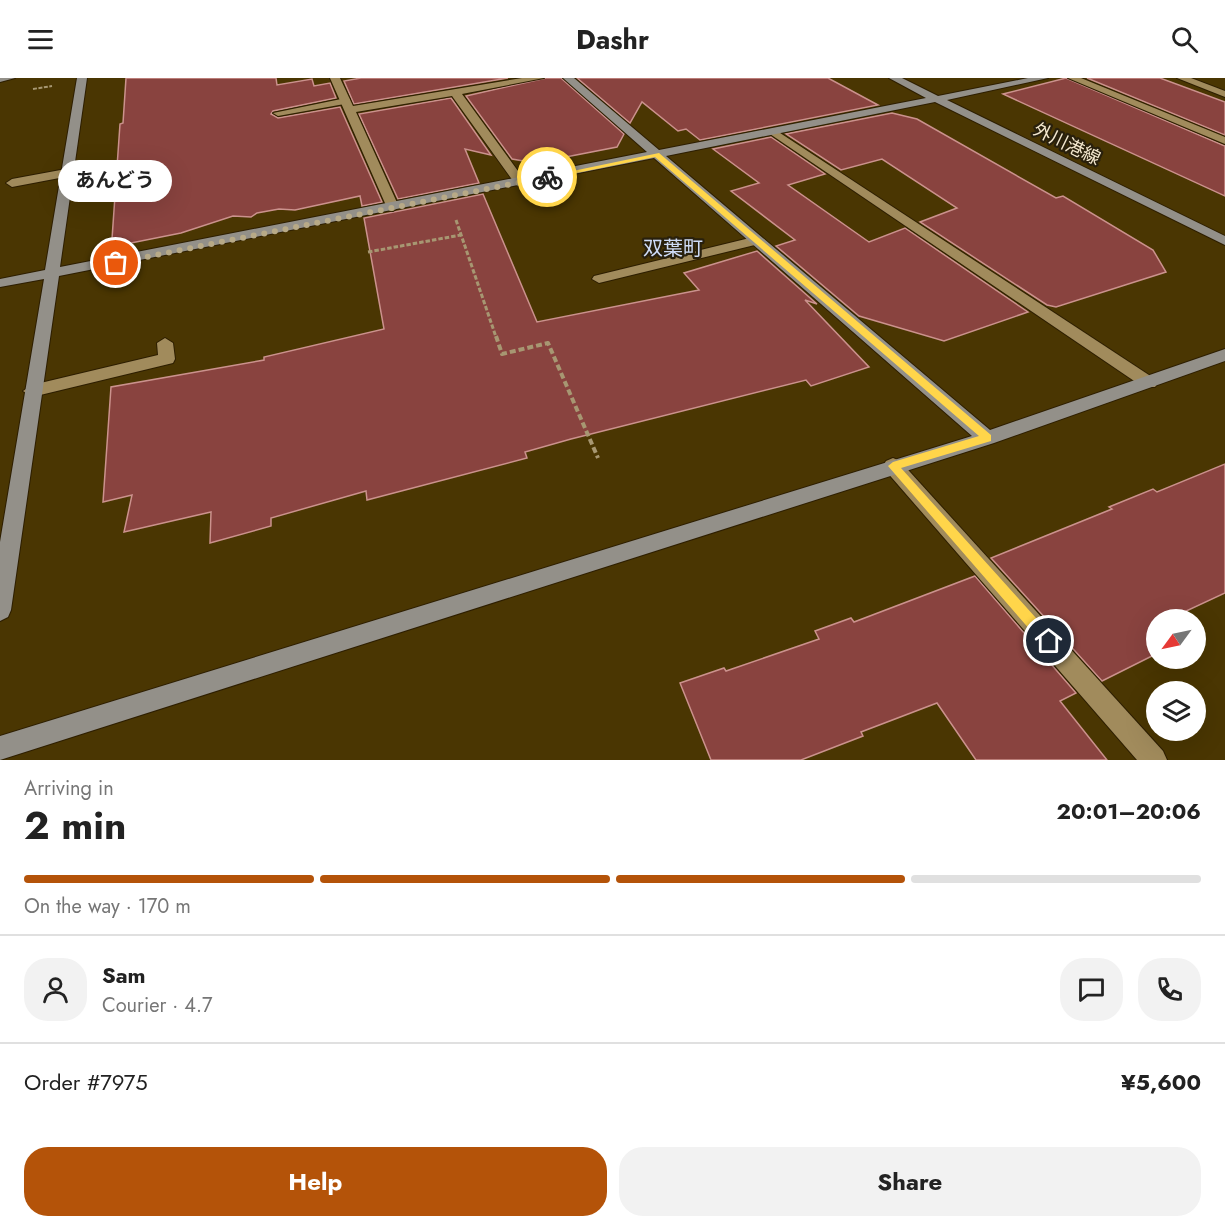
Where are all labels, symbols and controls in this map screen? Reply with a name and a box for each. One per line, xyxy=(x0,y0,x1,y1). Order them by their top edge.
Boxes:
text: Dashr xyxy=(576,20,649,59)
icon: menu xyxy=(24,23,57,56)
icon: search xyxy=(1168,23,1201,56)
street label: 外川港線 xyxy=(1029,117,1105,171)
courier xyxy=(517,147,577,207)
callout: あんどう xyxy=(59,161,173,203)
icon: bike xyxy=(531,161,564,194)
text: あんどう xyxy=(75,166,155,195)
district label: 双葉町 xyxy=(643,234,703,263)
pin xyxy=(90,237,141,288)
icon: bag xyxy=(99,246,132,279)
north arrow xyxy=(1146,609,1206,669)
map controls xyxy=(1146,609,1206,741)
pin xyxy=(1023,615,1074,666)
icon: home xyxy=(1032,624,1065,657)
button: layers xyxy=(1146,681,1206,741)
text: Arriving in xyxy=(24,774,114,803)
text: 20:01–20:06 xyxy=(1057,795,1201,827)
text: 2 min xyxy=(24,797,126,854)
text: On the way · 170 m xyxy=(24,892,191,921)
button: person xyxy=(24,958,87,1021)
button: chat xyxy=(1060,958,1123,1021)
button: phone xyxy=(1138,958,1201,1021)
text: Sam xyxy=(102,959,146,991)
text: Courier · 4.7 xyxy=(102,991,213,1020)
text: Order #7975 xyxy=(24,1066,148,1098)
text: ¥5,600 xyxy=(1121,1066,1201,1098)
button: Help xyxy=(24,1147,607,1216)
button: Share xyxy=(619,1147,1201,1216)

